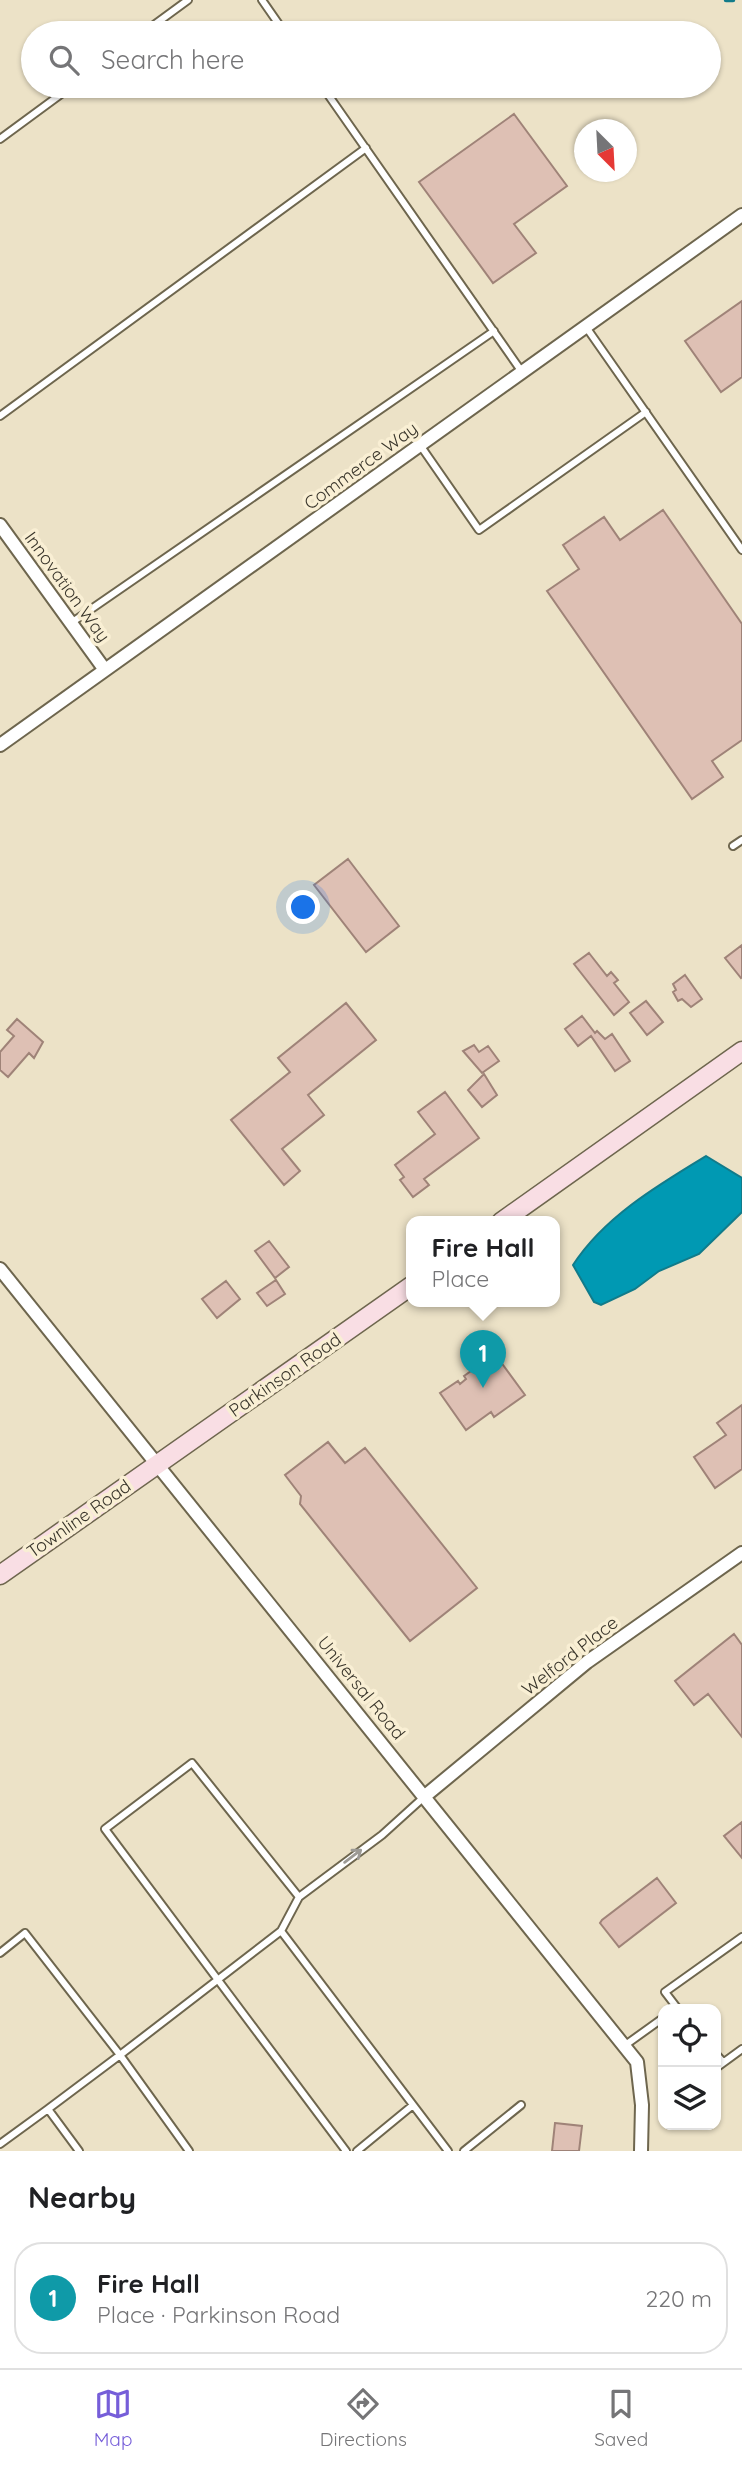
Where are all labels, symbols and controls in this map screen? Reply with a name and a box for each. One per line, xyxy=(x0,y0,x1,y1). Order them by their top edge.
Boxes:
search box xyxy=(21,21,721,98)
icon: search xyxy=(45,41,83,79)
text: Search here xyxy=(101,43,245,76)
north arrow xyxy=(574,119,637,182)
street label: Commerce Way xyxy=(299,417,422,515)
street label: Innovation Way xyxy=(20,527,115,646)
your location xyxy=(286,890,320,924)
popup xyxy=(406,1216,560,1307)
text: Fire Hall xyxy=(431,1231,535,1264)
text: Place xyxy=(431,1264,489,1293)
street label: Parkinson Road xyxy=(224,1327,345,1422)
pin: 1 xyxy=(460,1330,506,1388)
street label: Townline Road xyxy=(22,1474,135,1563)
street label: Welford Place xyxy=(517,1611,622,1700)
street label: Universal Road xyxy=(313,1631,410,1744)
one-way arrow xyxy=(343,1849,362,1864)
map controls xyxy=(658,2004,721,2130)
button: locate xyxy=(658,2004,721,2067)
button: layers xyxy=(658,2067,721,2130)
text: Nearby xyxy=(28,2178,136,2216)
text: Fire Hall xyxy=(97,2267,200,2300)
text: 1 xyxy=(49,2284,57,2313)
text: 220 m xyxy=(646,2284,712,2313)
text: Place · Parkinson Road xyxy=(97,2300,340,2329)
tab: Map xyxy=(94,2385,132,2451)
tab: Directions xyxy=(320,2385,407,2451)
tab: Saved xyxy=(594,2385,648,2451)

